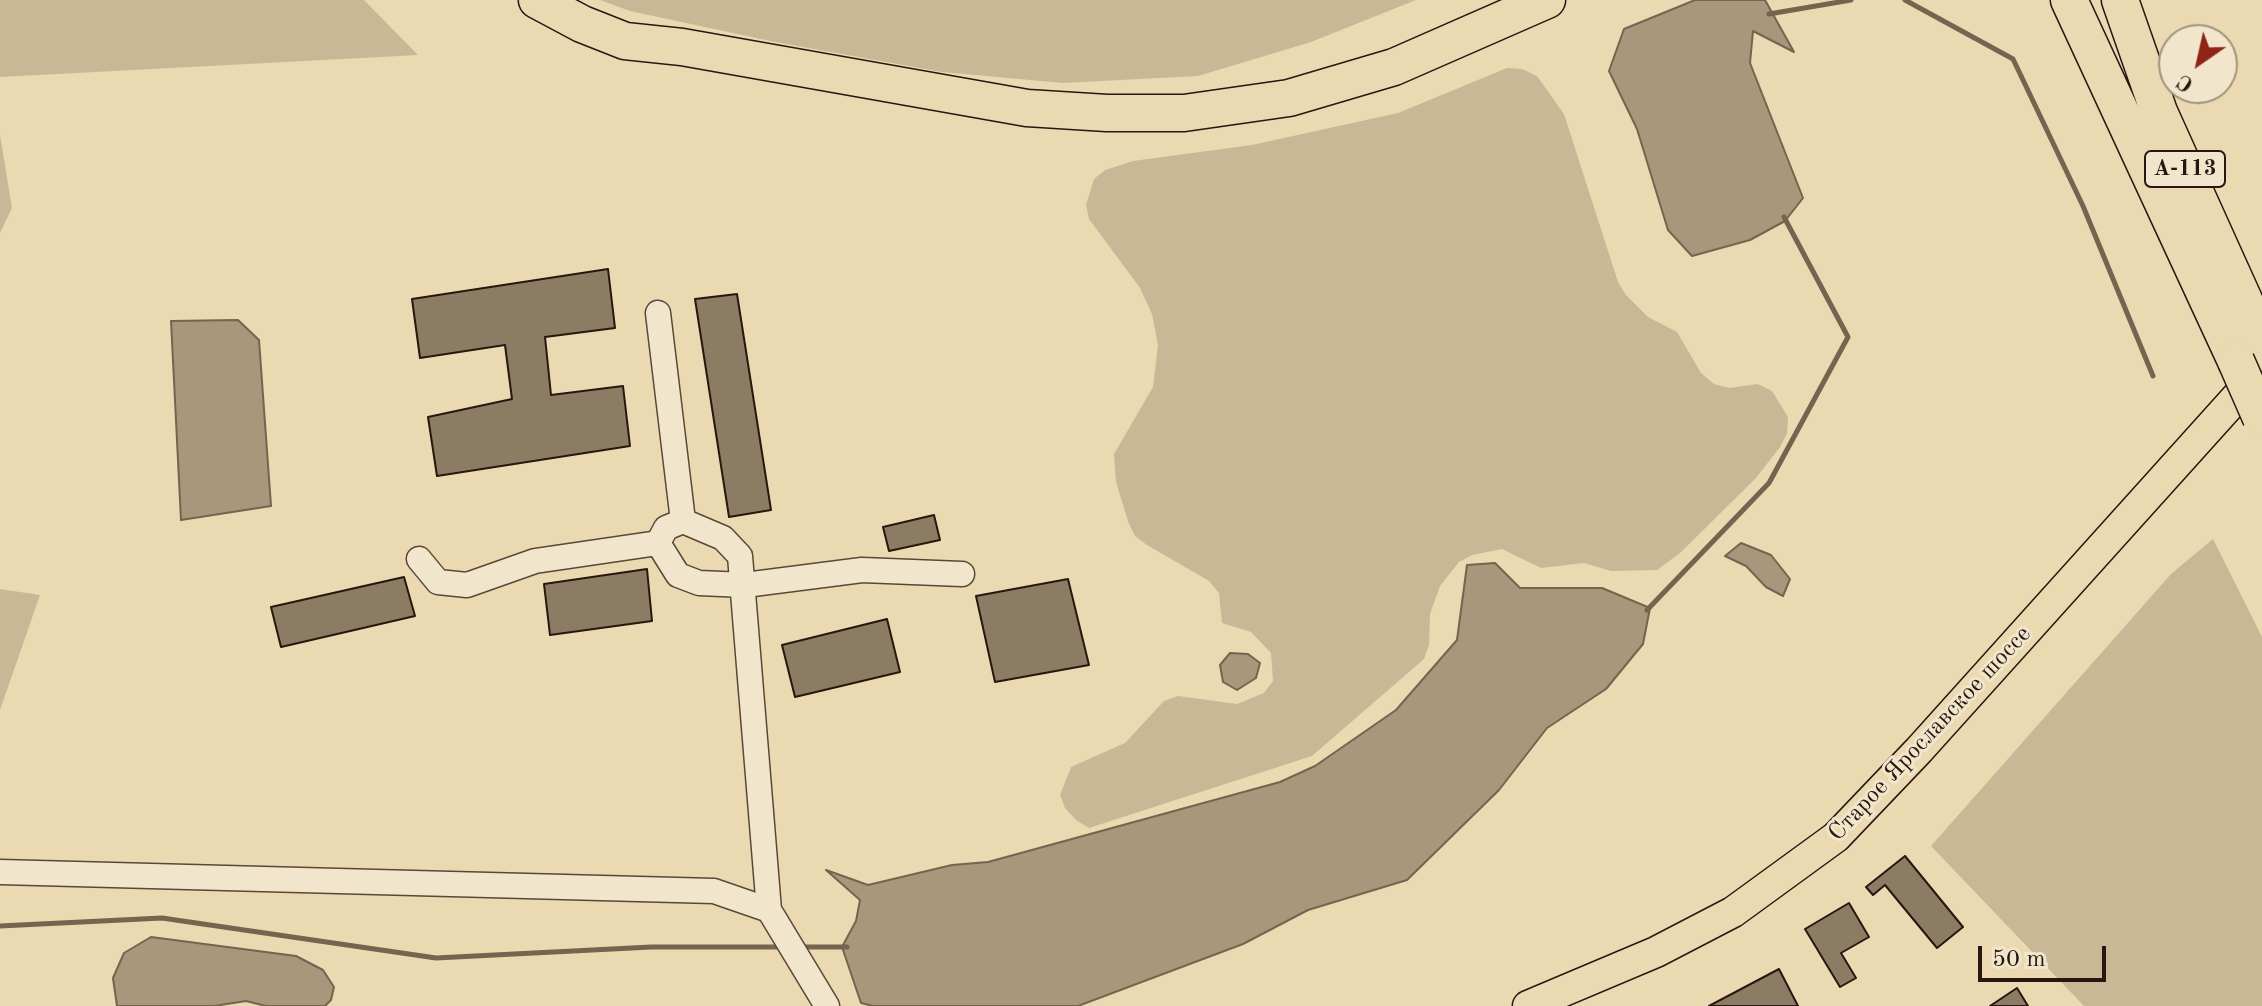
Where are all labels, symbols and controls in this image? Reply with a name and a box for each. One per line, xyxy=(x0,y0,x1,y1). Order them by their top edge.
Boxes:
north arrow xyxy=(2158,24,2238,104)
text: С xyxy=(2174,69,2198,95)
road number: А-113 xyxy=(2145,151,2225,187)
street label: Старое Ярославское шоссе xyxy=(1823,620,2037,848)
scale bar xyxy=(1982,930,2110,980)
text: 50 m xyxy=(1992,948,2046,972)

